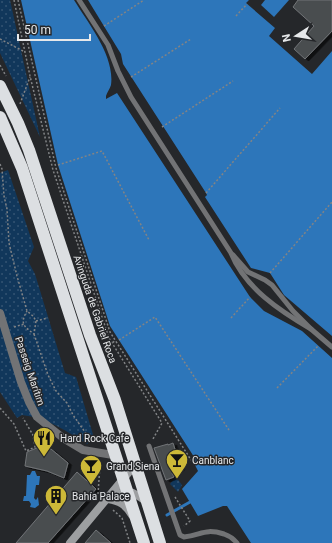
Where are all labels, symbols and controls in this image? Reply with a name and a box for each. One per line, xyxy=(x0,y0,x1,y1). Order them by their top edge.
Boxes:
scale bar xyxy=(18,16,90,42)
north arrow xyxy=(276,16,316,56)
text: 50 m xyxy=(24,23,51,37)
text: N xyxy=(279,33,294,43)
street label: Avinguda de Gabriel Roca xyxy=(71,253,119,365)
street label: Passeig Marítim xyxy=(13,335,47,407)
restaurant icon: Hard Rock Cafe xyxy=(31,425,57,458)
place label: Hard Rock Cafe xyxy=(60,433,129,444)
bar icon: Canblanc xyxy=(164,447,190,480)
bar icon: Grand Siena xyxy=(78,453,104,486)
place label: Canblanc xyxy=(192,455,234,466)
place label: Grand Siena xyxy=(106,461,160,472)
building icon: Bahía Palace xyxy=(43,483,69,516)
place label: Bahía Palace xyxy=(72,491,130,502)

